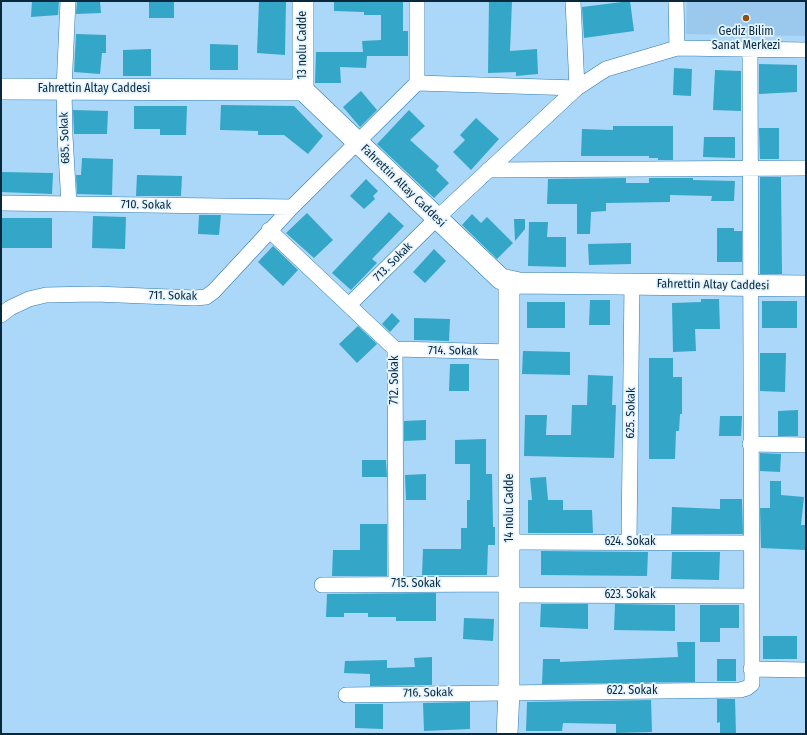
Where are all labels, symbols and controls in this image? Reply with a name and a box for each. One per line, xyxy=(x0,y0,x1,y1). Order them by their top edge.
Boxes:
street label: 13 nolu Cadde xyxy=(296,11,310,79)
marker: Gediz Bilim Sanat Merkezi xyxy=(741,13,751,23)
place label: Gediz Bilim Sanat Merkezi xyxy=(712,25,780,53)
street label: Fahrettin Altay Caddesi xyxy=(38,82,150,96)
street label: 685. Sokak xyxy=(57,112,73,164)
street label: Fahrettin Altay Caddesi xyxy=(358,142,448,230)
street label: 710. Sokak xyxy=(121,197,171,213)
street label: 713. Sokak xyxy=(370,239,416,285)
street label: Fahrettin Altay Caddesi xyxy=(657,277,769,293)
street label: 711. Sokak xyxy=(149,288,197,304)
street label: 714. Sokak xyxy=(428,343,478,359)
street label: 712. Sokak xyxy=(388,355,402,405)
street label: 625. Sokak xyxy=(623,387,639,439)
street label: 14 nolu Cadde xyxy=(503,474,517,542)
street label: 624. Sokak xyxy=(604,535,656,549)
street label: 715. Sokak xyxy=(391,577,441,591)
street label: 623. Sokak xyxy=(604,588,656,602)
street label: 622. Sokak xyxy=(607,684,657,698)
street label: 716. Sokak xyxy=(403,685,453,701)

